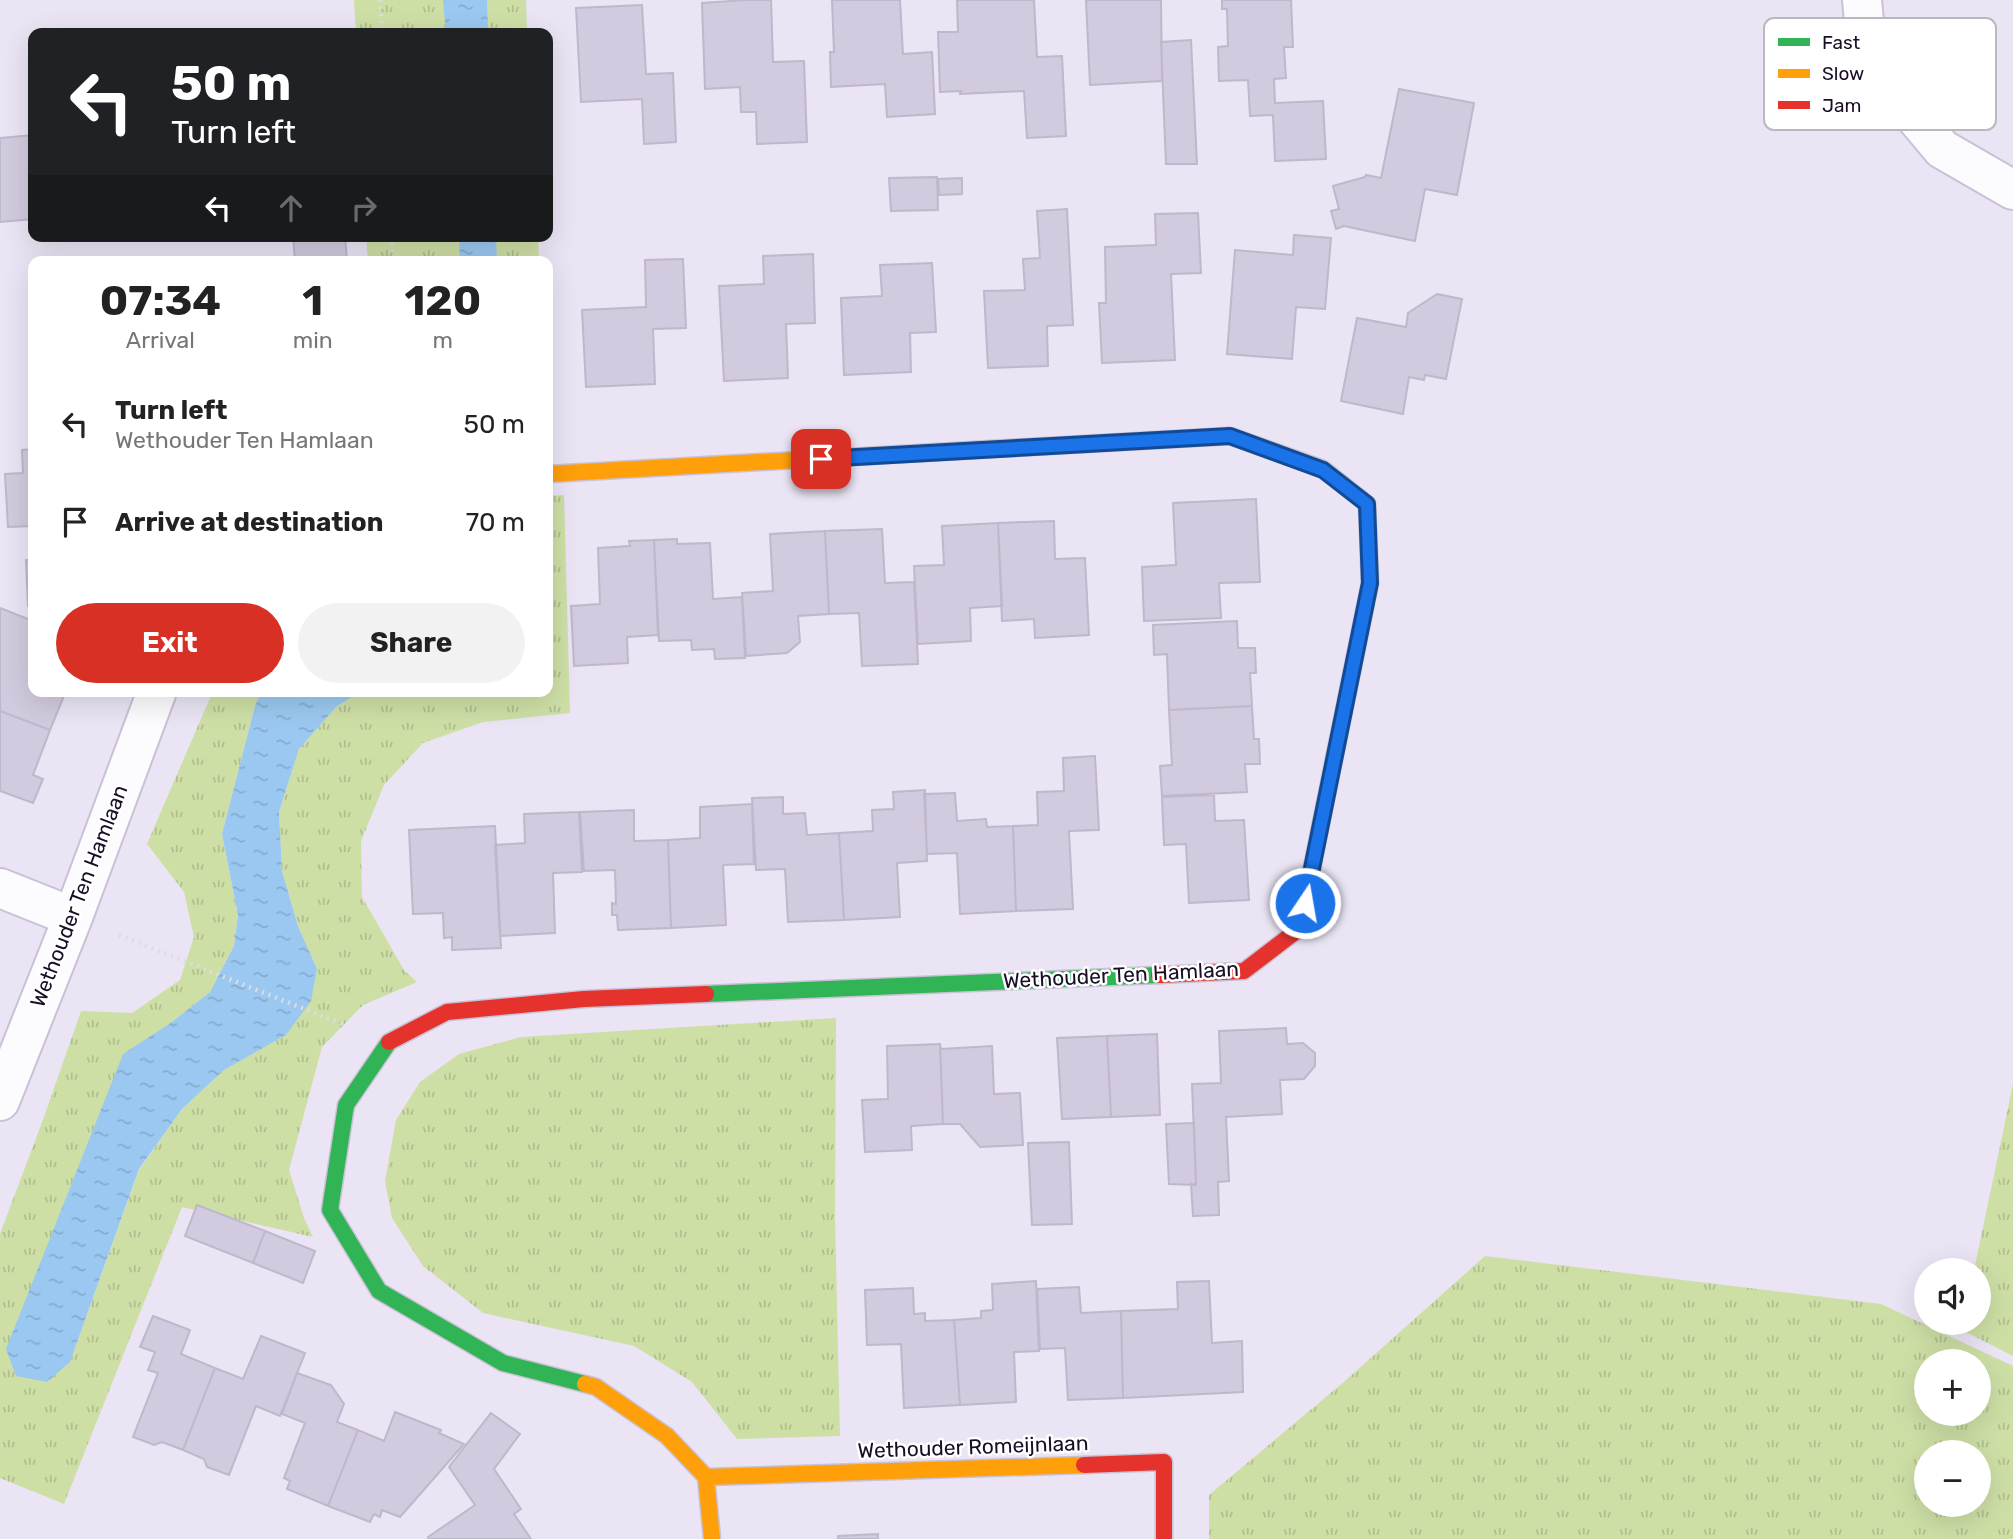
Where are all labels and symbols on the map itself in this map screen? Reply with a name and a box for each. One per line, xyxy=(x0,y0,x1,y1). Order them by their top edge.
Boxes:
legend xyxy=(1764,18,1996,130)
text: Fast xyxy=(1822,31,1861,54)
text: Slow xyxy=(1822,62,1864,85)
text: Jam xyxy=(1822,94,1861,117)
pin xyxy=(791,429,851,489)
street label: Wethouder Ten Hamlaan xyxy=(25,781,133,1011)
position arrow xyxy=(1268,866,1342,940)
street label: Wethouder Ten Hamlaan xyxy=(1002,956,1240,993)
street label: Wethouder Romeijnlaan xyxy=(857,1430,1089,1463)

